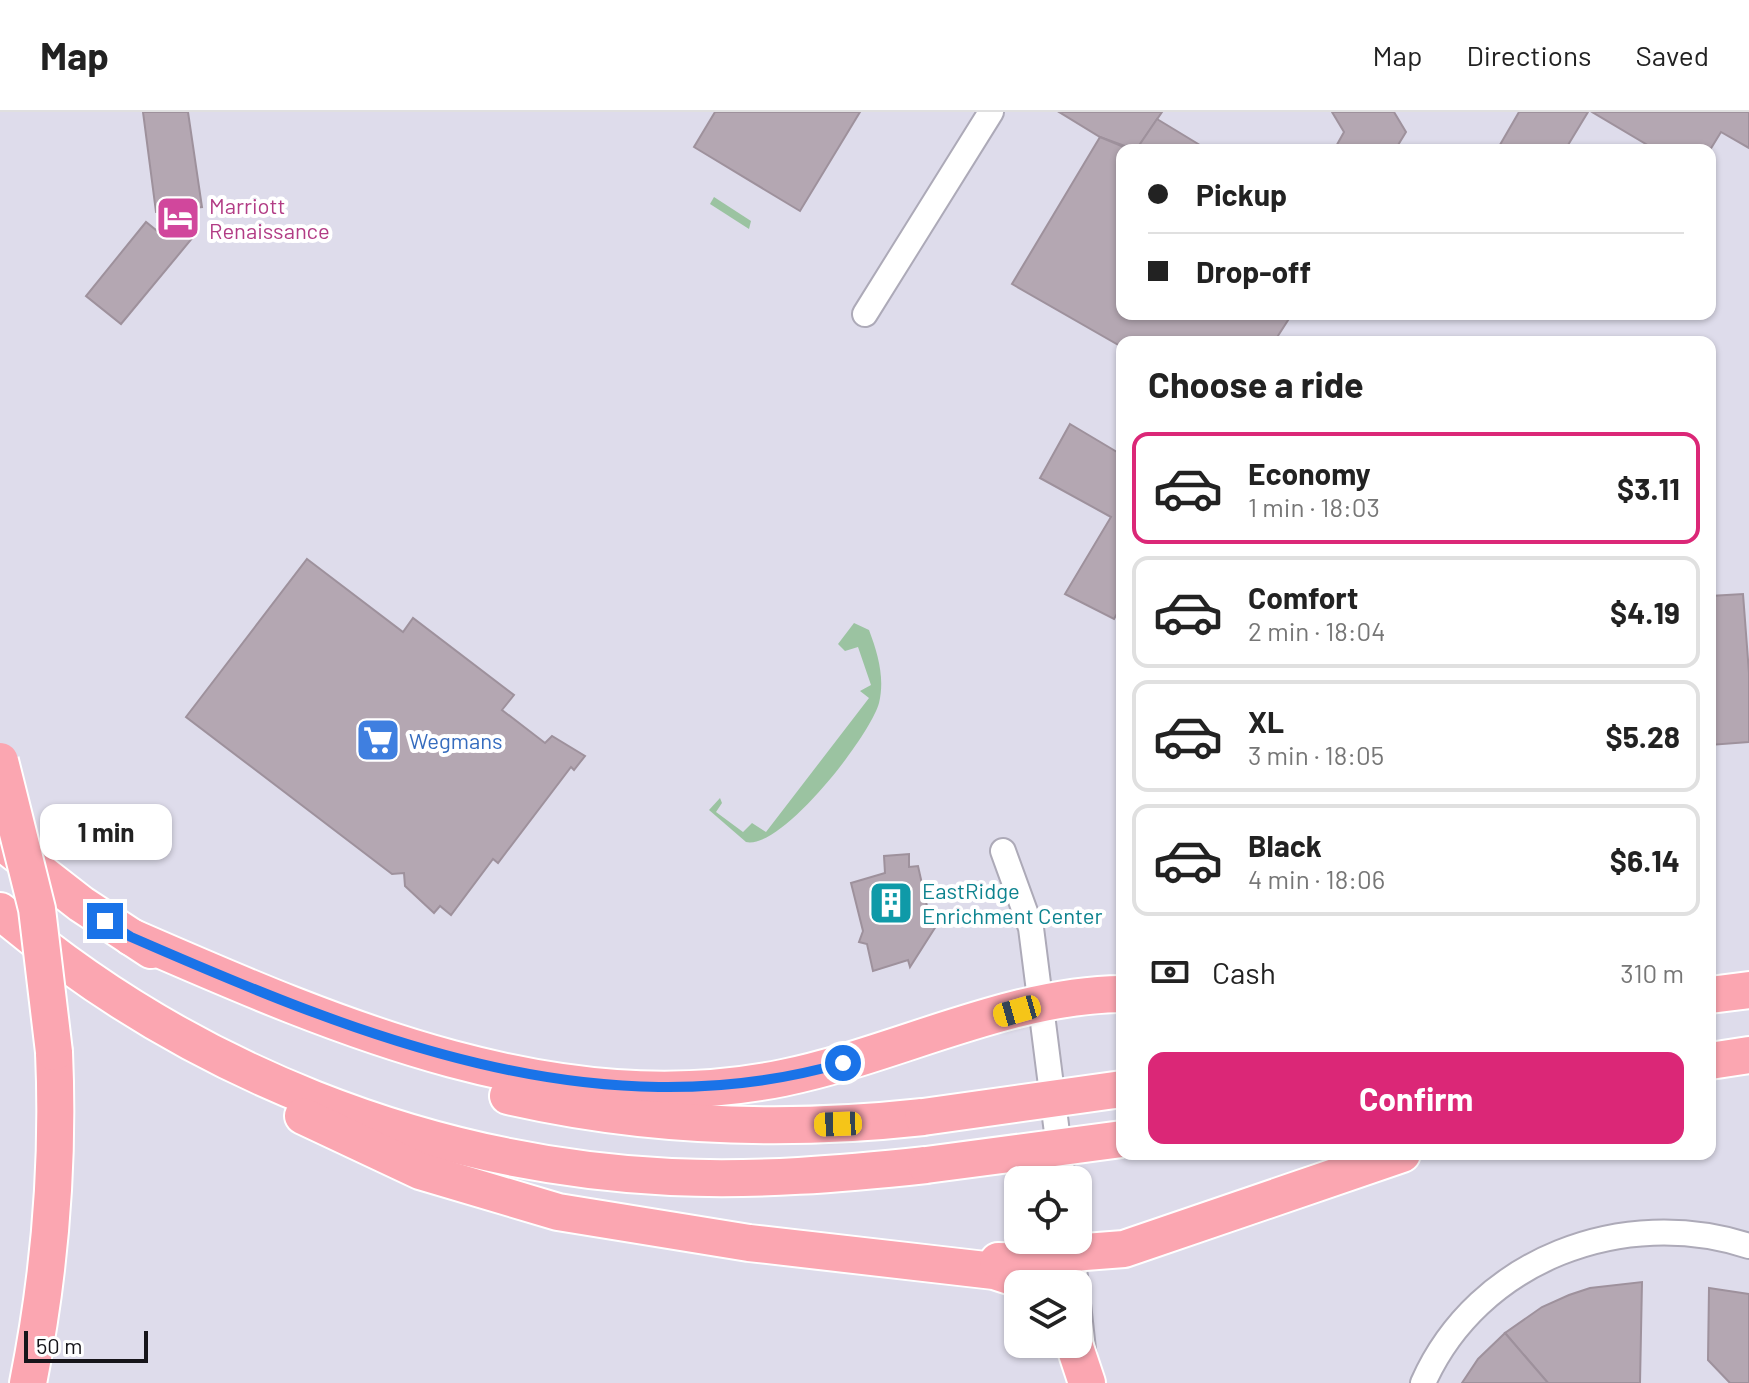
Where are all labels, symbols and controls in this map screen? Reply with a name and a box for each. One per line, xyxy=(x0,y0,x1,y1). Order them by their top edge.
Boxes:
text: Map xyxy=(40,32,109,78)
text: Map xyxy=(1373,38,1422,72)
text: Directions xyxy=(1466,38,1592,72)
text: Saved xyxy=(1636,38,1709,72)
text: Pickup xyxy=(1196,176,1287,212)
place label: Marriott Renaissance xyxy=(209,192,330,243)
hotel icon: Marriott Renaissance xyxy=(154,194,202,242)
text: Drop-off xyxy=(1196,253,1311,289)
text: Choose a ride xyxy=(1148,362,1364,405)
icon: car xyxy=(1152,452,1224,524)
text: Economy xyxy=(1248,455,1371,491)
text: $3.11 xyxy=(1617,470,1680,506)
text: 1 min · 18:03 xyxy=(1248,491,1380,522)
icon: car xyxy=(1152,576,1224,648)
text: Comfort xyxy=(1248,579,1358,615)
text: $4.19 xyxy=(1610,594,1680,630)
text: 2 min · 18:04 xyxy=(1248,615,1386,646)
icon: car xyxy=(1152,700,1224,772)
text: XL xyxy=(1248,703,1284,739)
supermarket icon: Wegmans xyxy=(354,716,402,764)
text: $5.28 xyxy=(1606,718,1680,754)
place label: Wegmans xyxy=(409,727,503,753)
text: 3 min · 18:05 xyxy=(1248,739,1384,770)
callout: 1 min xyxy=(39,805,171,861)
text: 1 min xyxy=(78,816,134,847)
icon: car xyxy=(1152,824,1224,896)
text: Black xyxy=(1248,827,1322,863)
text: $6.14 xyxy=(1610,842,1680,878)
text: 4 min · 18:06 xyxy=(1248,863,1385,894)
place label: EastRidge Enrichment Center xyxy=(922,877,1102,928)
building icon: EastRidge Enrichment Center xyxy=(867,879,915,927)
route end xyxy=(87,903,123,939)
icon: cash xyxy=(1148,950,1192,994)
text: Cash xyxy=(1212,954,1276,990)
text: 310 m xyxy=(1620,957,1684,988)
car xyxy=(991,993,1043,1029)
route start xyxy=(825,1045,861,1081)
button: Confirm xyxy=(1148,1052,1684,1144)
car xyxy=(814,1111,862,1137)
map controls xyxy=(1004,1166,1092,1358)
button: locate xyxy=(1004,1166,1092,1254)
button: layers xyxy=(1004,1270,1092,1358)
scale bar xyxy=(24,1327,148,1363)
text: 50 m xyxy=(36,1332,82,1358)

